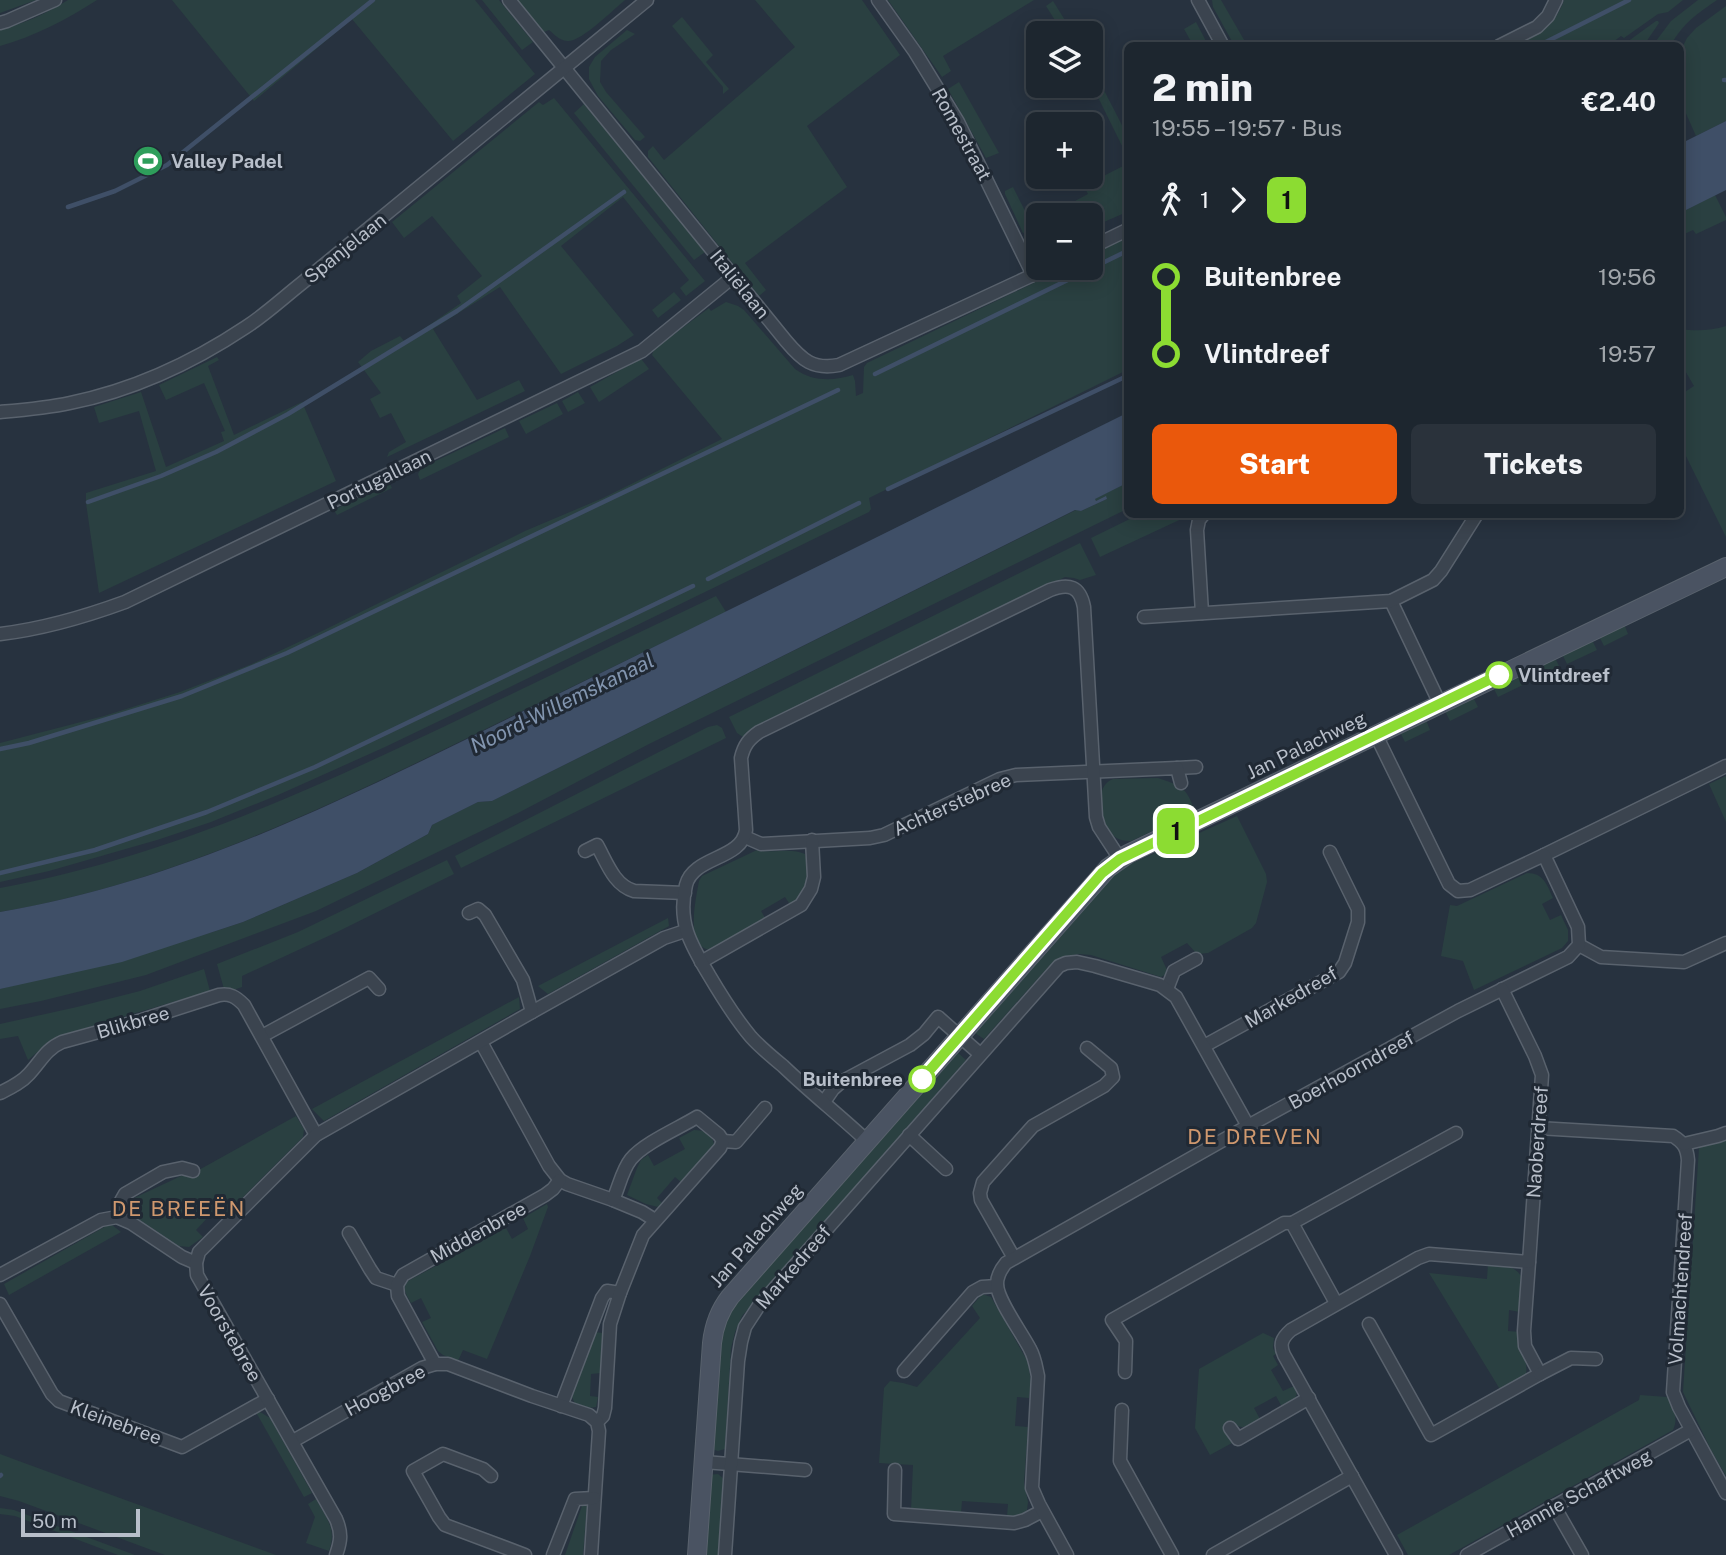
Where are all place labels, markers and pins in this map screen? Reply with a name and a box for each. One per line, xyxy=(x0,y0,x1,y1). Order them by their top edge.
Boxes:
sports icon: Valley Padel xyxy=(131,144,165,178)
place label: Valley Padel xyxy=(171,150,283,172)
marker: Vlintdreef xyxy=(1486,662,1512,688)
place label: Vlintdreef xyxy=(1518,664,1610,686)
marker: Buitenbree xyxy=(909,1066,935,1092)
place label: Buitenbree xyxy=(802,1068,903,1090)

